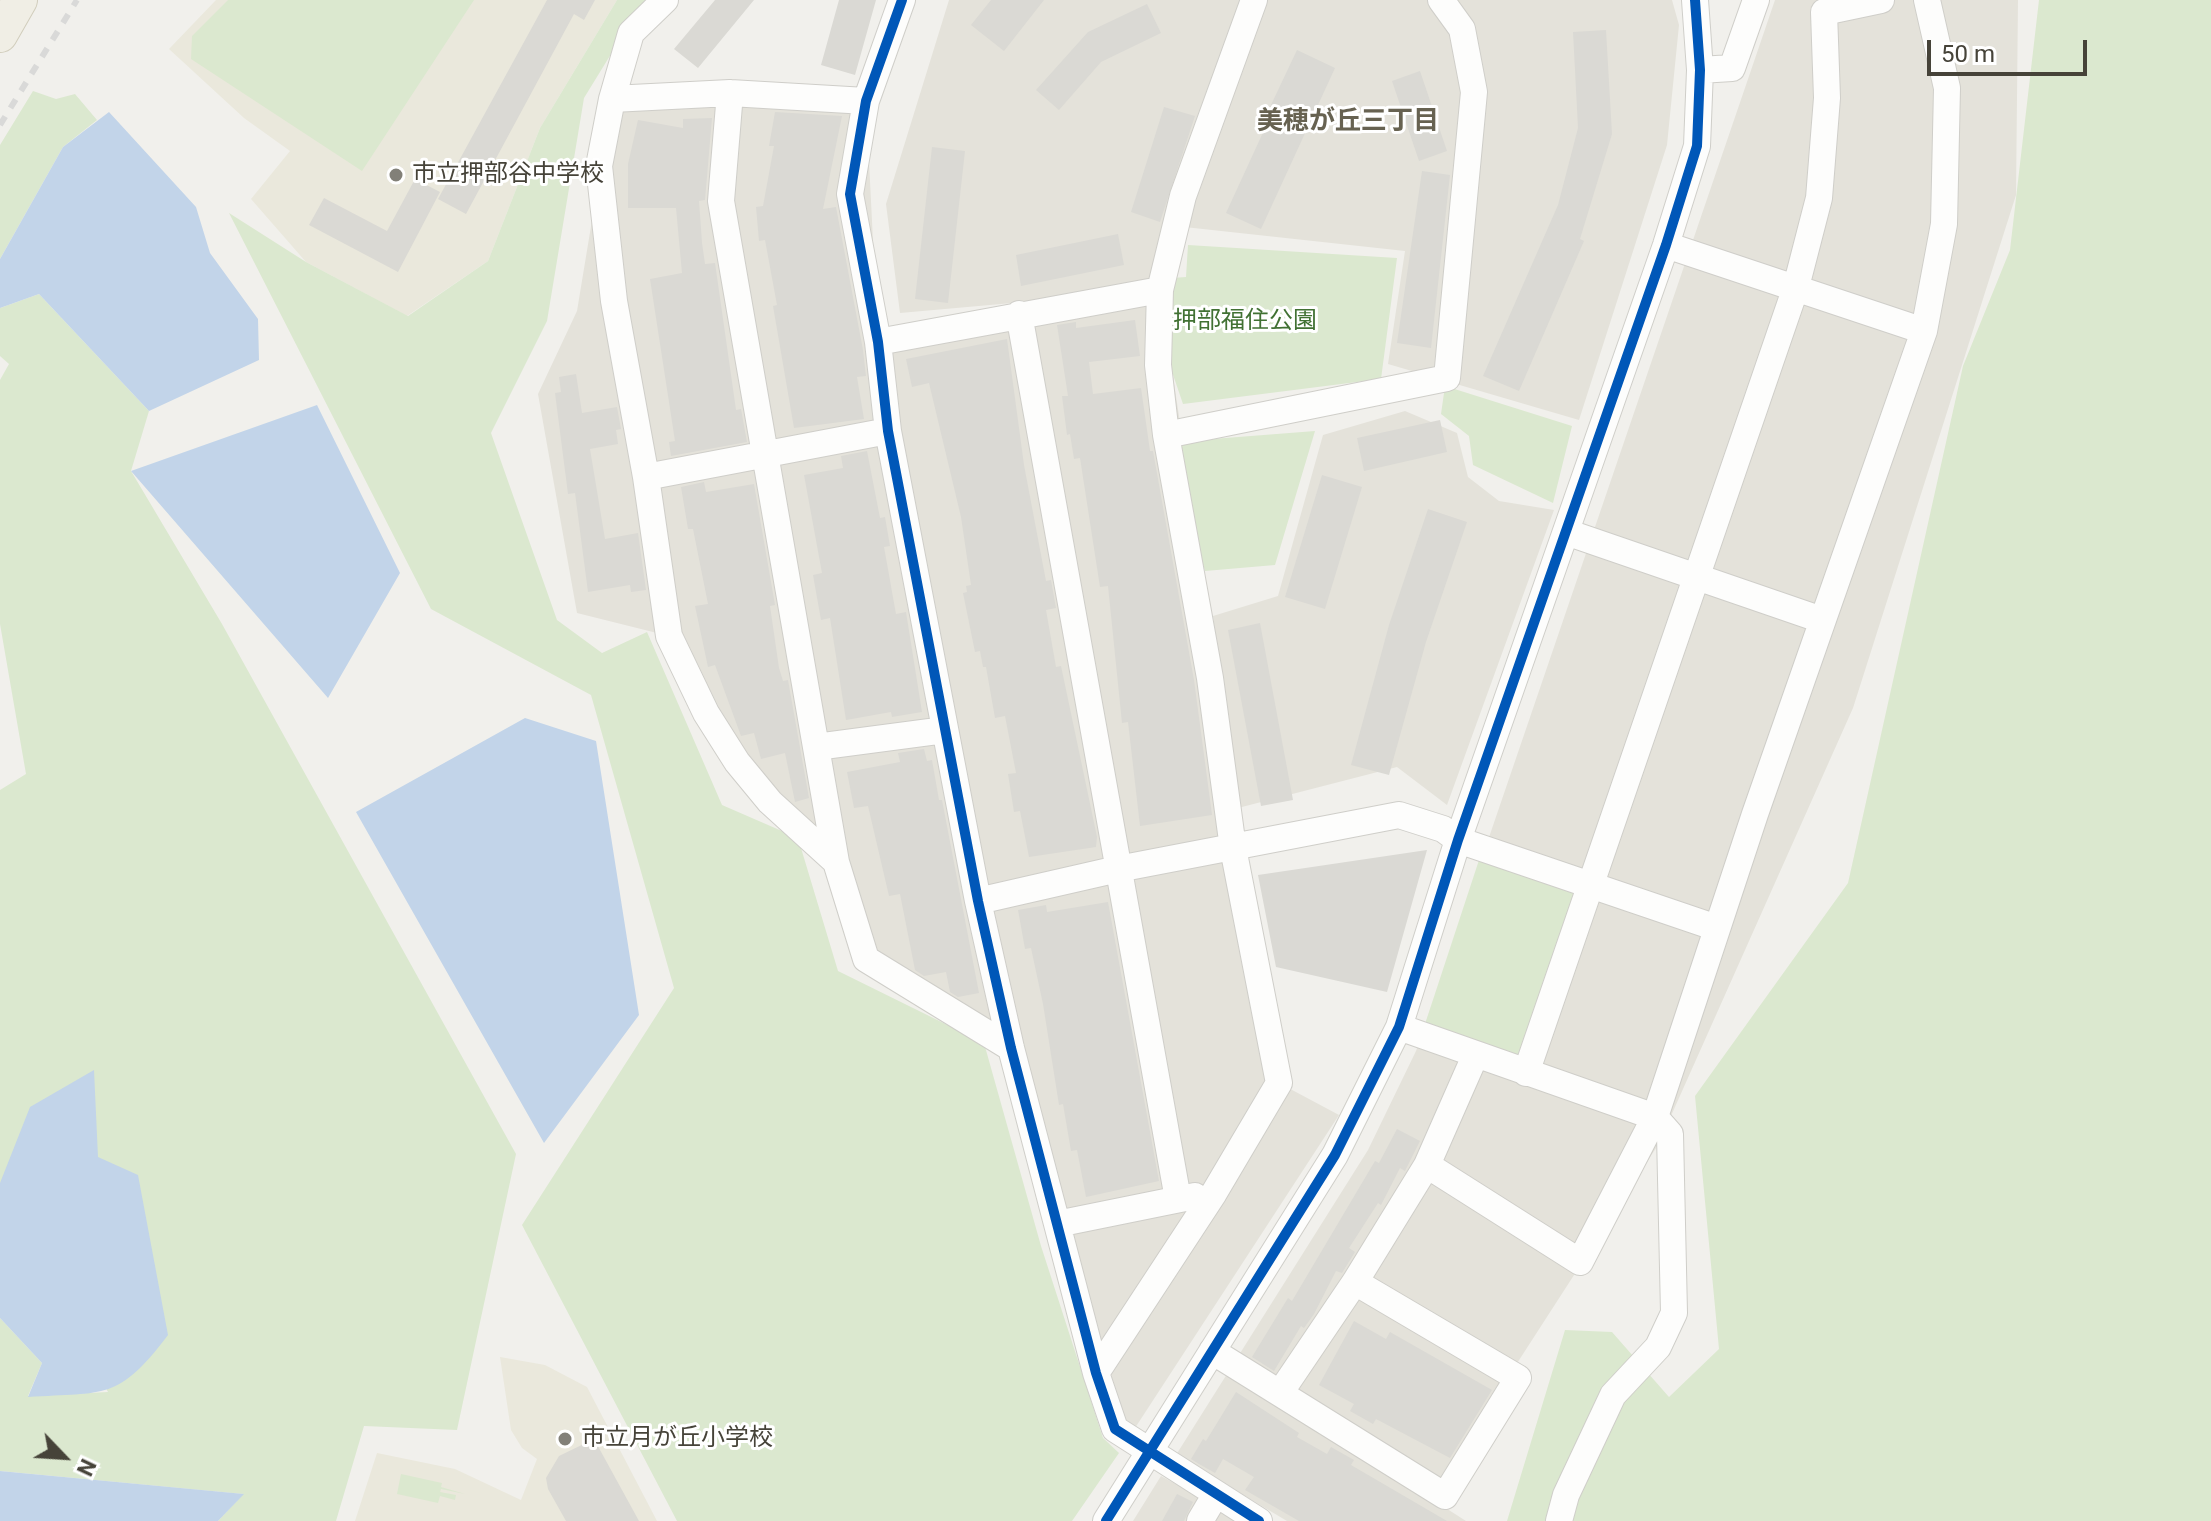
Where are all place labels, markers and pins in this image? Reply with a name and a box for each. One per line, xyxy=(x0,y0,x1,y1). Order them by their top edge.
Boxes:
place label: 市立押部谷中学校 xyxy=(412,161,604,189)
marker: 市立押部谷中学校 xyxy=(387,166,405,184)
place label: 市立月が丘小学校 xyxy=(581,1425,773,1453)
marker: 市立月が丘小学校 xyxy=(556,1430,574,1448)

